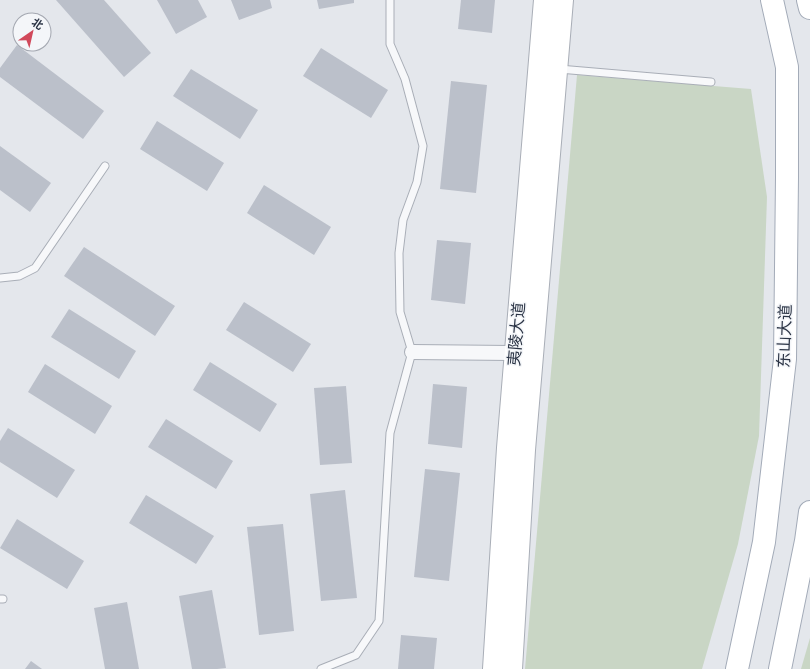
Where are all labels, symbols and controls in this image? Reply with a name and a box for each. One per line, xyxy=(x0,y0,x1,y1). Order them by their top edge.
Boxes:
north arrow xyxy=(12,12,52,52)
text: 北 xyxy=(29,14,47,33)
street label: 夷陵大道 xyxy=(502,301,531,367)
street label: 东山大道 xyxy=(772,304,797,368)

